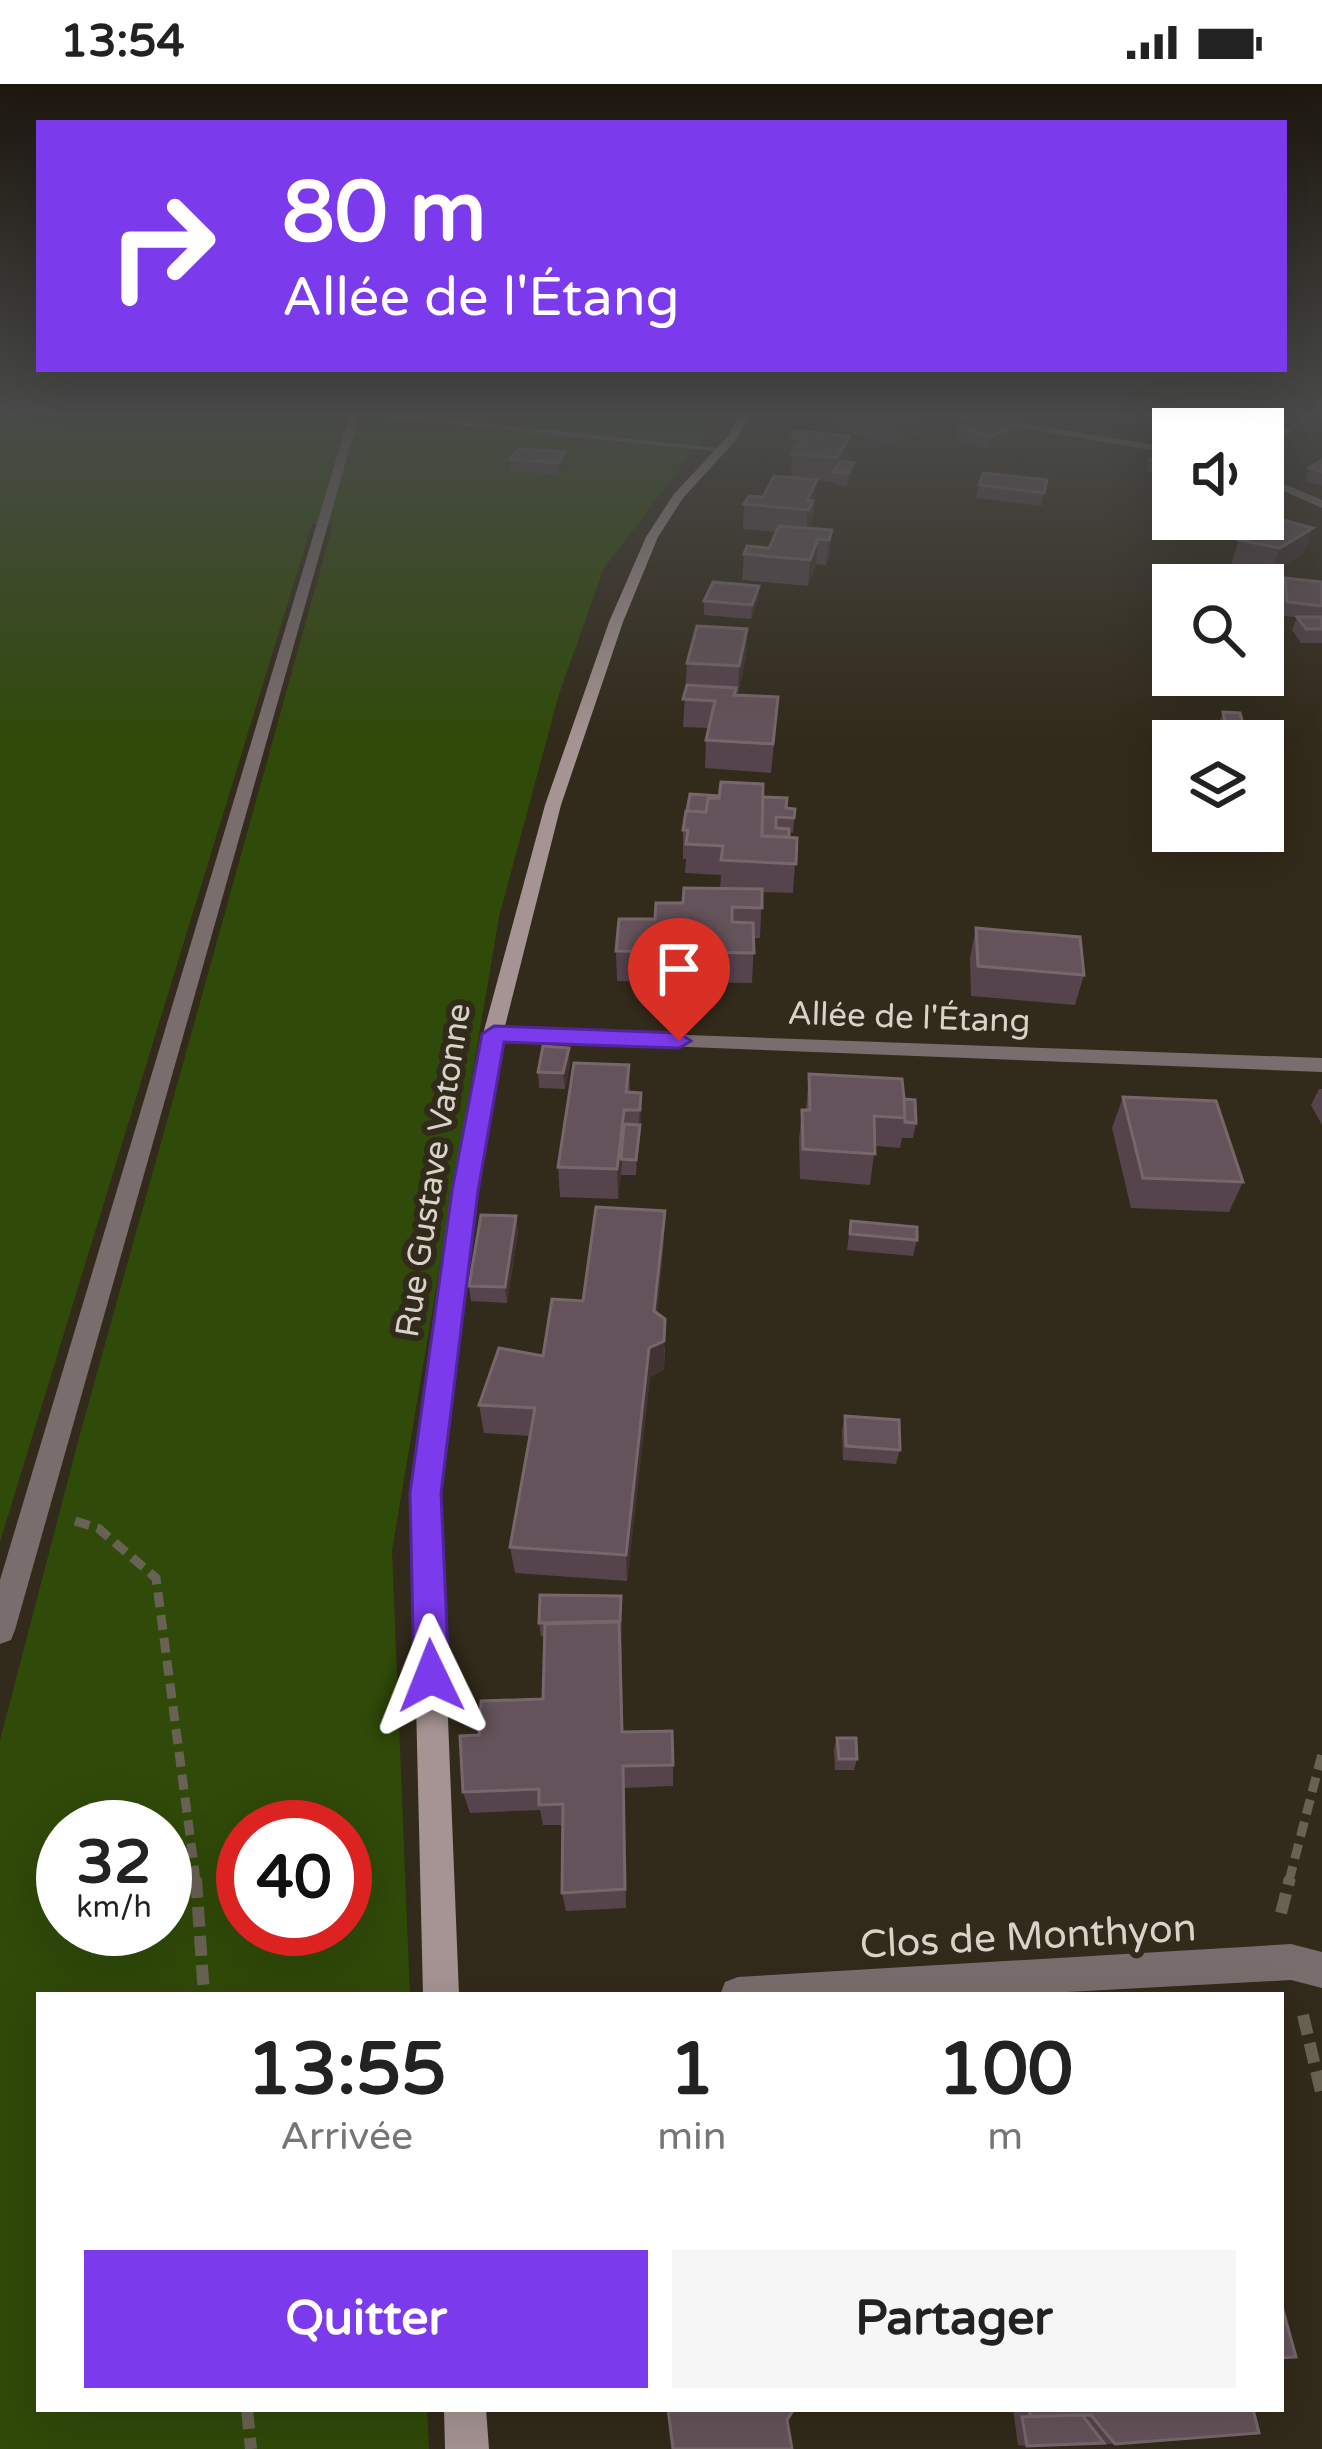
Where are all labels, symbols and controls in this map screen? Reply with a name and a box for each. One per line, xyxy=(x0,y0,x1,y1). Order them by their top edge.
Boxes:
text: 13:54 xyxy=(60,15,185,69)
text: 80 m xyxy=(282,163,486,264)
icon: right xyxy=(84,168,240,324)
text: Allée de l'Étang xyxy=(282,265,680,330)
map controls xyxy=(1152,408,1284,852)
button: sound xyxy=(1152,408,1284,540)
button: search xyxy=(1152,564,1284,696)
button: layers xyxy=(1152,720,1284,852)
pin xyxy=(628,918,730,1041)
icon: arrive xyxy=(646,936,712,1002)
street label: Allée de l'Étang xyxy=(787,994,1031,1041)
street label: Rue Gustave Vatonne xyxy=(388,1000,479,1340)
position arrow xyxy=(368,1613,494,1739)
speed limit sign: 40 xyxy=(216,1800,372,1956)
text: 32 xyxy=(76,1827,152,1899)
text: km/h xyxy=(76,1889,152,1926)
street label: Clos de Monthyon xyxy=(859,1904,1197,1969)
text: 13:55 xyxy=(247,2027,446,2114)
text: 1 xyxy=(669,2027,715,2114)
text: 100 xyxy=(937,2027,1073,2114)
text: Arrivée xyxy=(280,2113,413,2160)
text: min xyxy=(657,2113,727,2160)
text: m xyxy=(987,2113,1023,2160)
button: Quitter xyxy=(84,2250,648,2388)
button: Partager xyxy=(672,2250,1236,2388)

